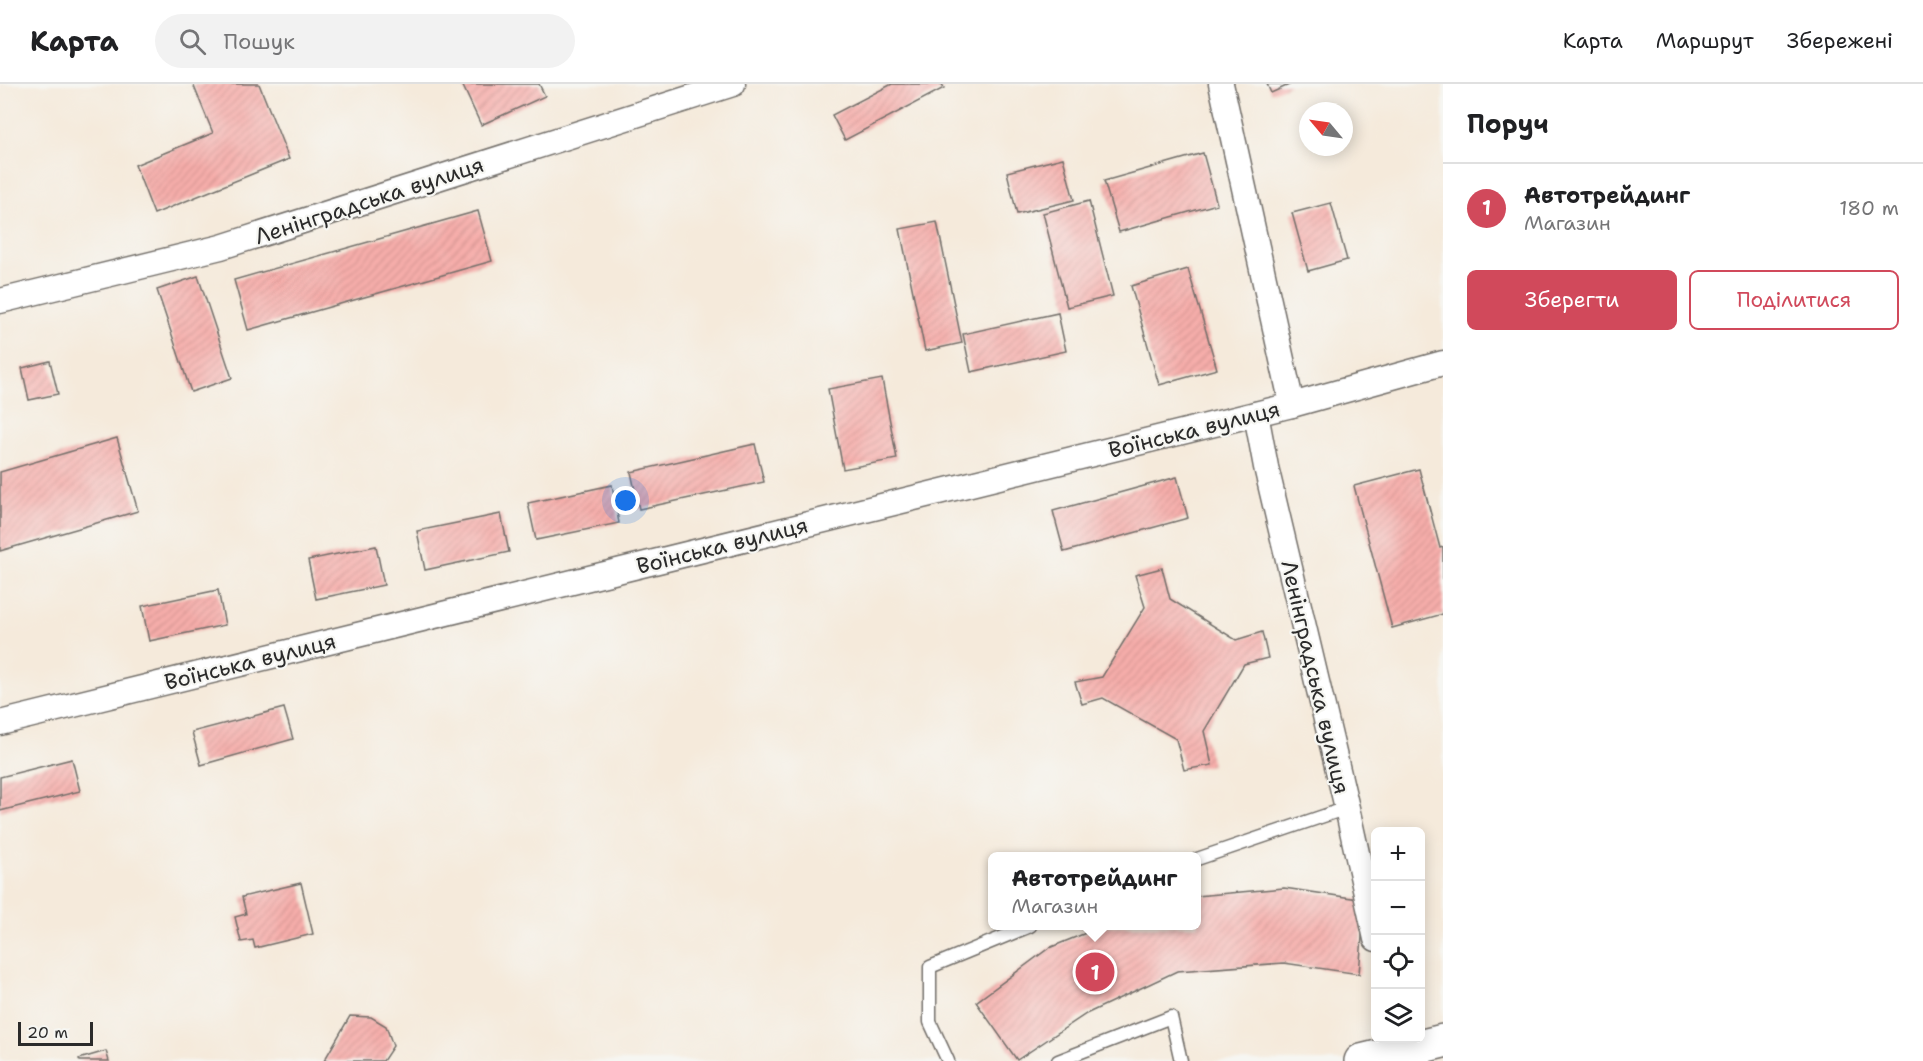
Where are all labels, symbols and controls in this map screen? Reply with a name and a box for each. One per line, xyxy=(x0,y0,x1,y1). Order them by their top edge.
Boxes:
search box xyxy=(155,14,575,68)
text: Карта xyxy=(30,22,119,60)
icon: search xyxy=(176,25,209,58)
text: Пошук xyxy=(224,27,295,56)
text: Карта xyxy=(1563,27,1623,55)
text: Маршрут xyxy=(1656,27,1754,55)
text: Збережені xyxy=(1787,27,1893,55)
north arrow xyxy=(1299,102,1353,156)
text: Поруч xyxy=(1467,106,1549,141)
street label: Ленінградська вулиця xyxy=(251,150,487,251)
text: Автотрейдинг xyxy=(1524,181,1690,210)
text: 1 xyxy=(1482,195,1491,221)
text: 180 m xyxy=(1839,195,1899,221)
text: Магазин xyxy=(1524,210,1611,236)
button: Зберегти xyxy=(1467,270,1677,330)
button: Поділитися xyxy=(1689,270,1899,330)
street label: Воїнська вулиця xyxy=(1105,394,1283,465)
your location xyxy=(611,486,640,515)
street label: Воїнська вулиця xyxy=(633,510,811,581)
street label: Ленінградська вулиця xyxy=(1274,557,1357,797)
street label: Воїнська вулиця xyxy=(161,626,339,697)
map controls xyxy=(1371,827,1425,1043)
button: + xyxy=(1371,827,1425,881)
popup xyxy=(988,852,1201,930)
text: Автотрейдинг xyxy=(1011,864,1178,893)
button: − xyxy=(1371,881,1425,935)
text: Магазин xyxy=(1011,893,1098,919)
button: locate xyxy=(1371,935,1425,989)
pin: 1 xyxy=(1076,950,1114,994)
button: layers xyxy=(1371,989,1425,1043)
scale bar xyxy=(18,1019,93,1046)
text: 20 m xyxy=(27,1022,68,1043)

